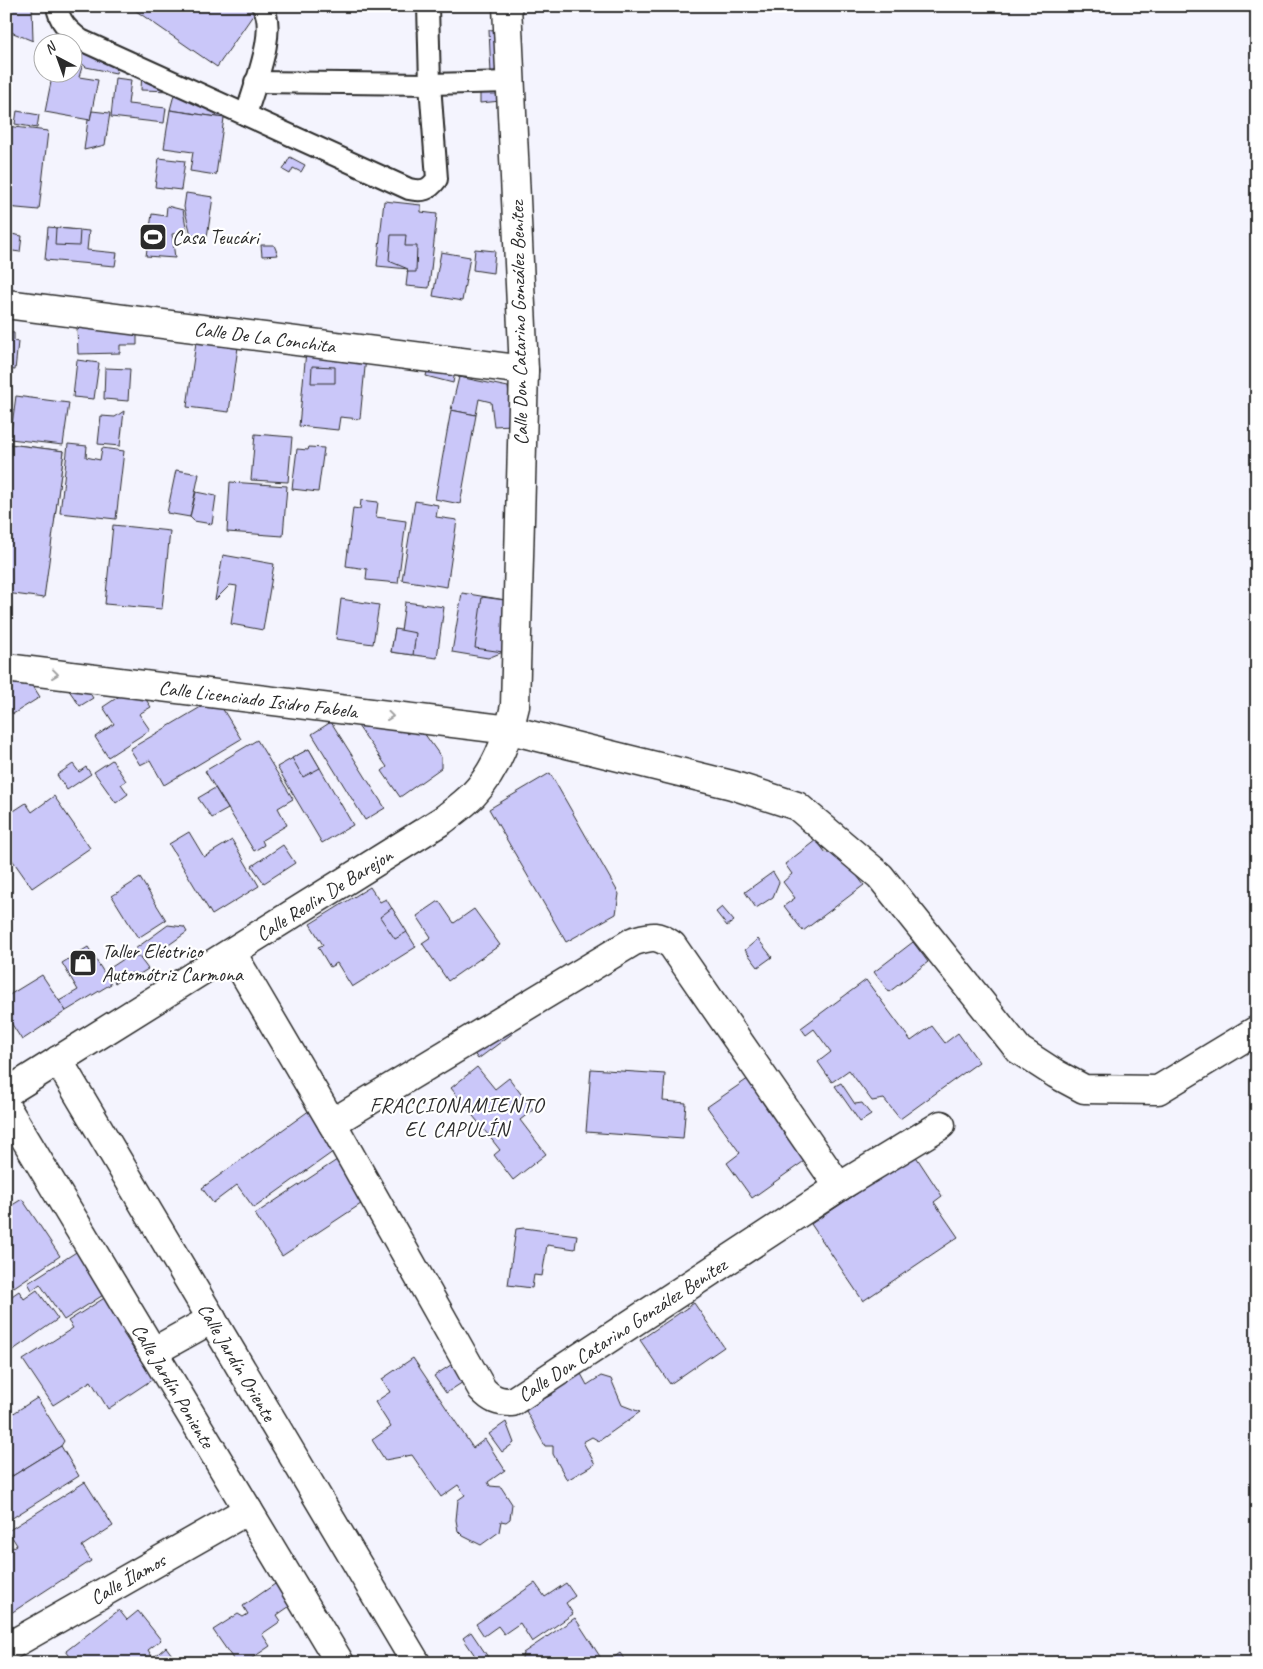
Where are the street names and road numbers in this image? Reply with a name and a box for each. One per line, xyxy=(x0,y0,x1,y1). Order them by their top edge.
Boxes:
street label: Calle Don Catarino González Benítez xyxy=(504,199,534,445)
street label: Calle De La Conchita xyxy=(193,316,338,359)
street label: Calle Licenciado Isidro Fabela xyxy=(157,674,361,724)
street label: Calle Reolin De Barejon xyxy=(251,842,398,946)
street label: Calle Don Catarino González Benítez xyxy=(513,1251,732,1407)
street label: Calle Jardín Oriente xyxy=(193,1298,283,1427)
street label: Calle Jardín Poniente xyxy=(126,1319,221,1454)
street label: Calle Ílamos xyxy=(86,1546,172,1610)

